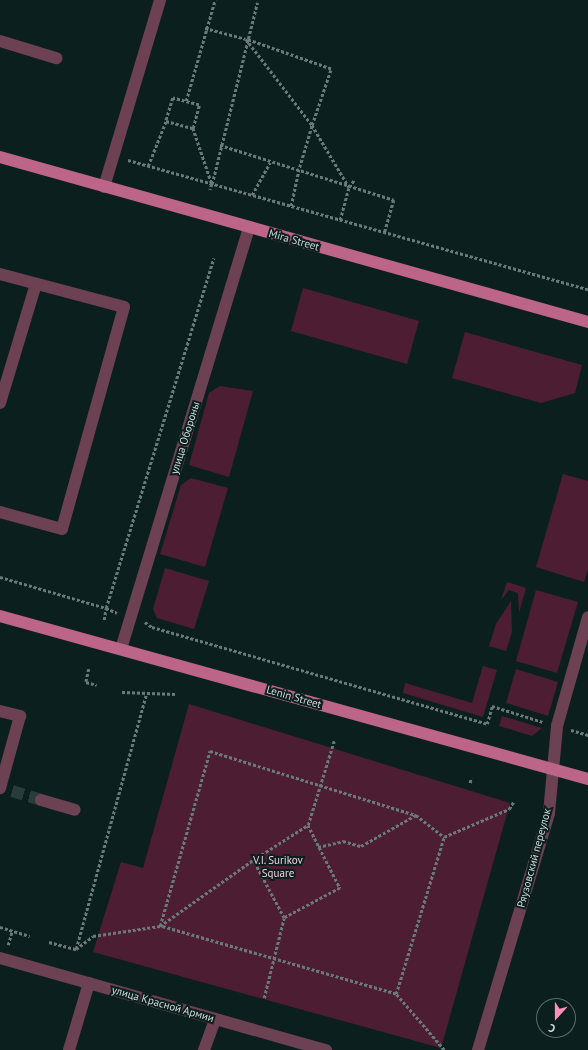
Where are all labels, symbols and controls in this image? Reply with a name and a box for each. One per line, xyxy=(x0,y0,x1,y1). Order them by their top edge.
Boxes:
street label: Mira Street xyxy=(267,227,321,253)
street label: улица Обороны xyxy=(168,400,202,476)
street label: Lenin Street xyxy=(265,683,323,711)
street label: Ряузовский переулок xyxy=(514,807,554,909)
park label: V.I. Surikov Square xyxy=(253,854,303,880)
street label: улица Красной Армии xyxy=(110,983,216,1025)
north arrow xyxy=(536,998,576,1038)
text: С xyxy=(547,1021,557,1036)

